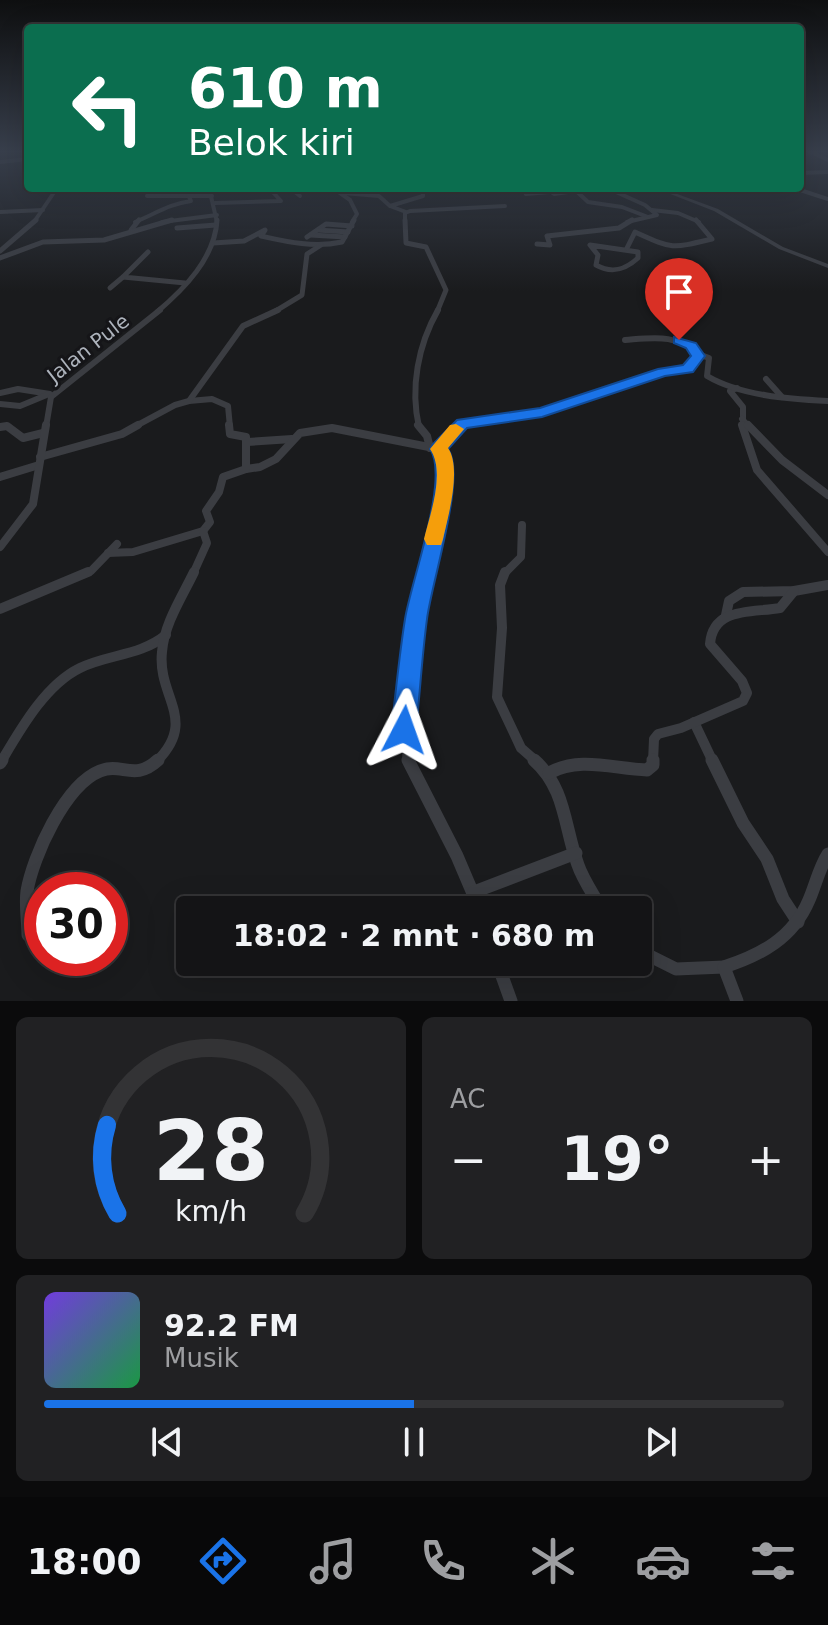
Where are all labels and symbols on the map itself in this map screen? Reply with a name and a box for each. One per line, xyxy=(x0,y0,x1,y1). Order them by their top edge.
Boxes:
pin xyxy=(645,258,713,340)
street label: Jalan Pule xyxy=(41,309,134,389)
position arrow xyxy=(362,688,446,772)
speed limit sign: 30 xyxy=(24,872,128,976)

